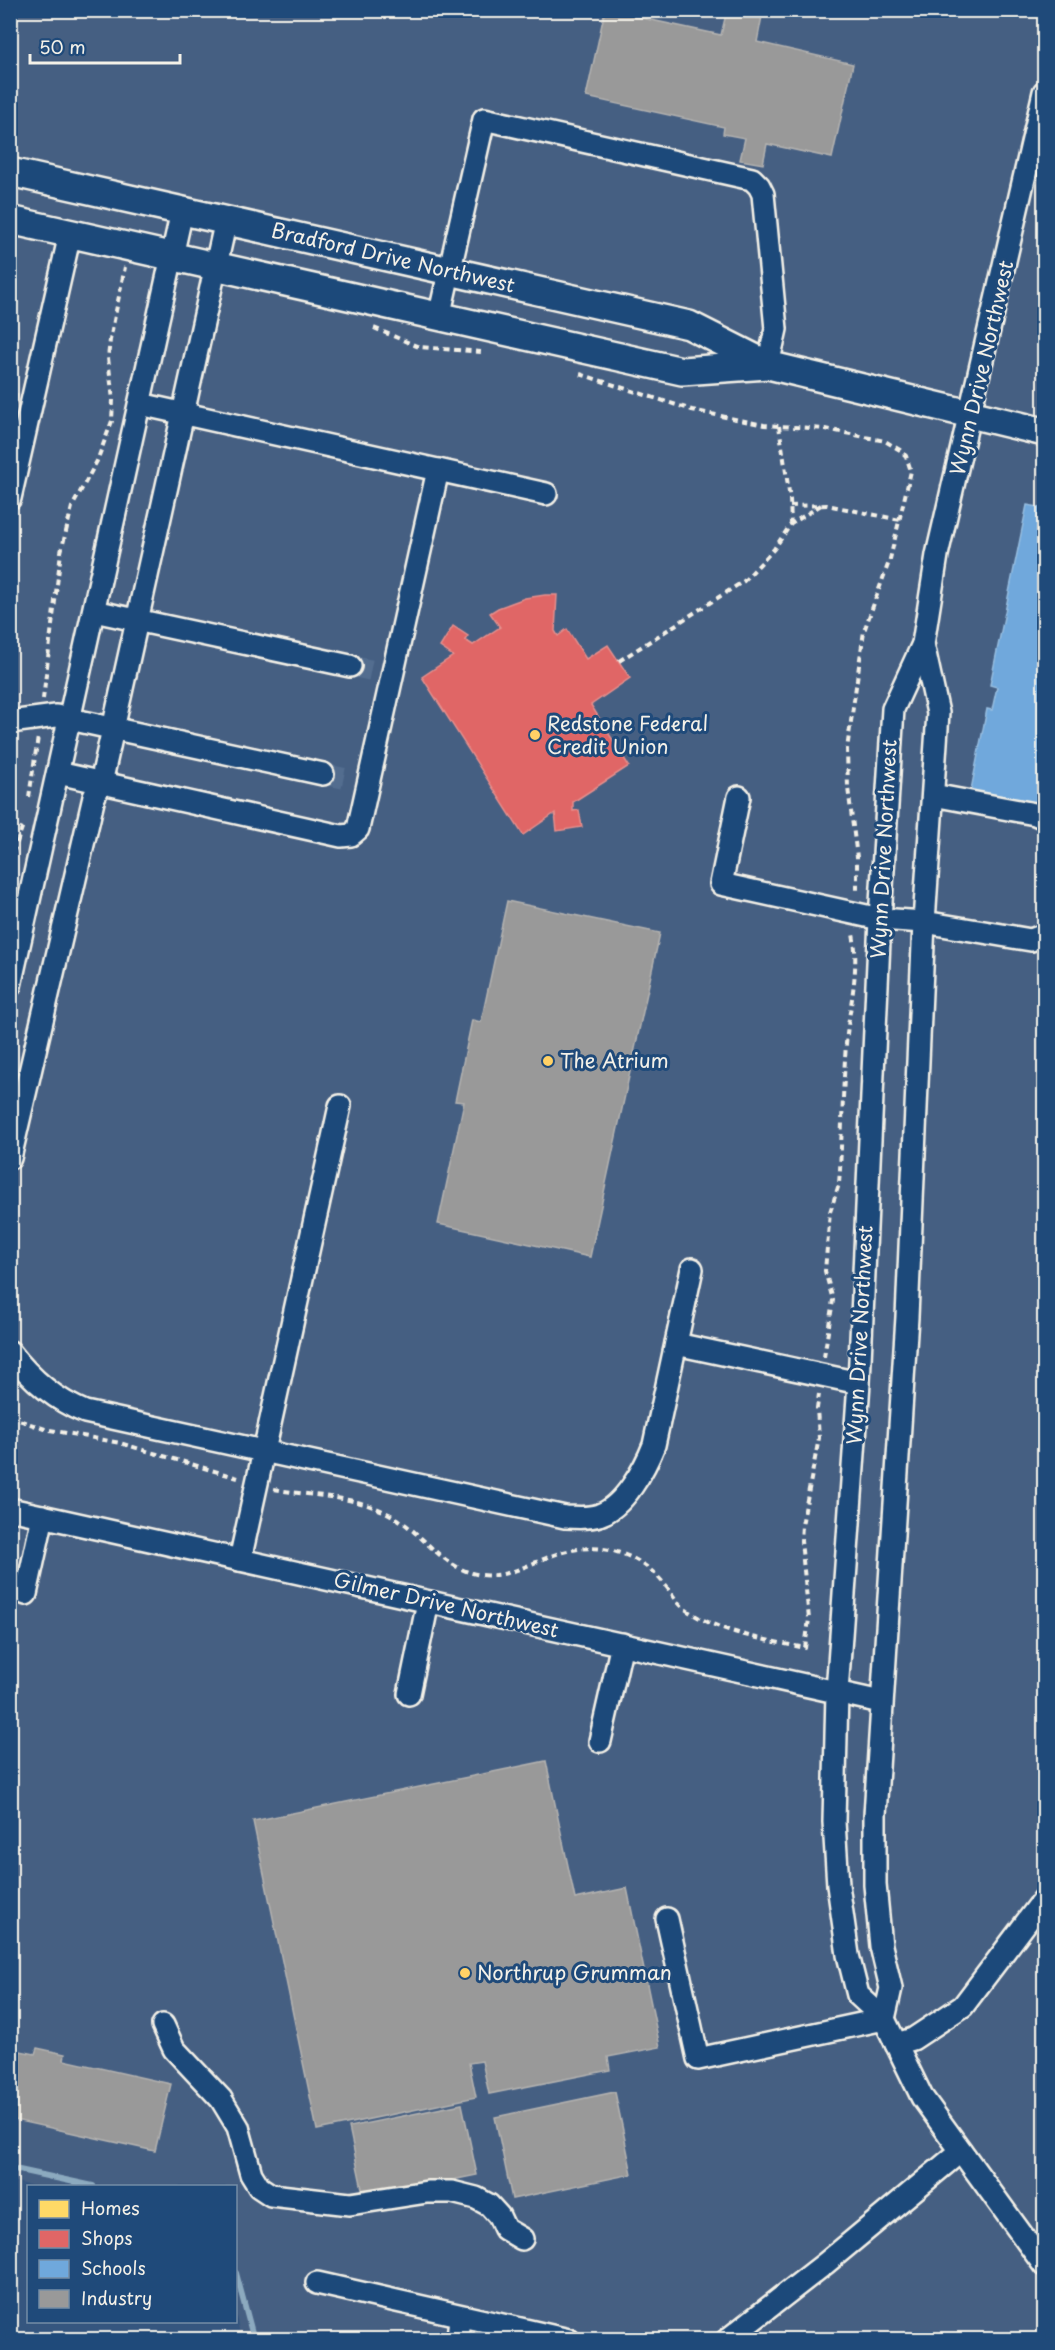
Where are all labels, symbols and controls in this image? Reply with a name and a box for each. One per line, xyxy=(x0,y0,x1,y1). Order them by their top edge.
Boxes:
scale bar xyxy=(30,27,180,65)
text: 50 m xyxy=(39,33,86,60)
street label: Bradford Drive Northwest xyxy=(269,214,518,300)
street label: Wynn Drive Northwest xyxy=(942,257,1020,478)
place label: Redstone Federal Credit Union xyxy=(547,708,708,761)
marker: Redstone Federal Credit Union xyxy=(528,728,542,742)
street label: Wynn Drive Northwest xyxy=(862,738,904,959)
place label: The Atrium xyxy=(560,1045,669,1075)
marker: The Atrium xyxy=(541,1054,555,1068)
street label: Wynn Drive Northwest xyxy=(838,1224,880,1445)
street label: Gilmer Drive Northwest xyxy=(331,1564,562,1645)
place label: Northrup Grumman xyxy=(477,1957,672,1987)
marker: Northrup Grumman xyxy=(458,1966,472,1980)
legend xyxy=(27,2185,237,2323)
text: Homes xyxy=(81,2194,139,2221)
text: Shops xyxy=(81,2224,132,2251)
text: Schools xyxy=(81,2254,146,2281)
text: Industry xyxy=(81,2284,152,2311)

